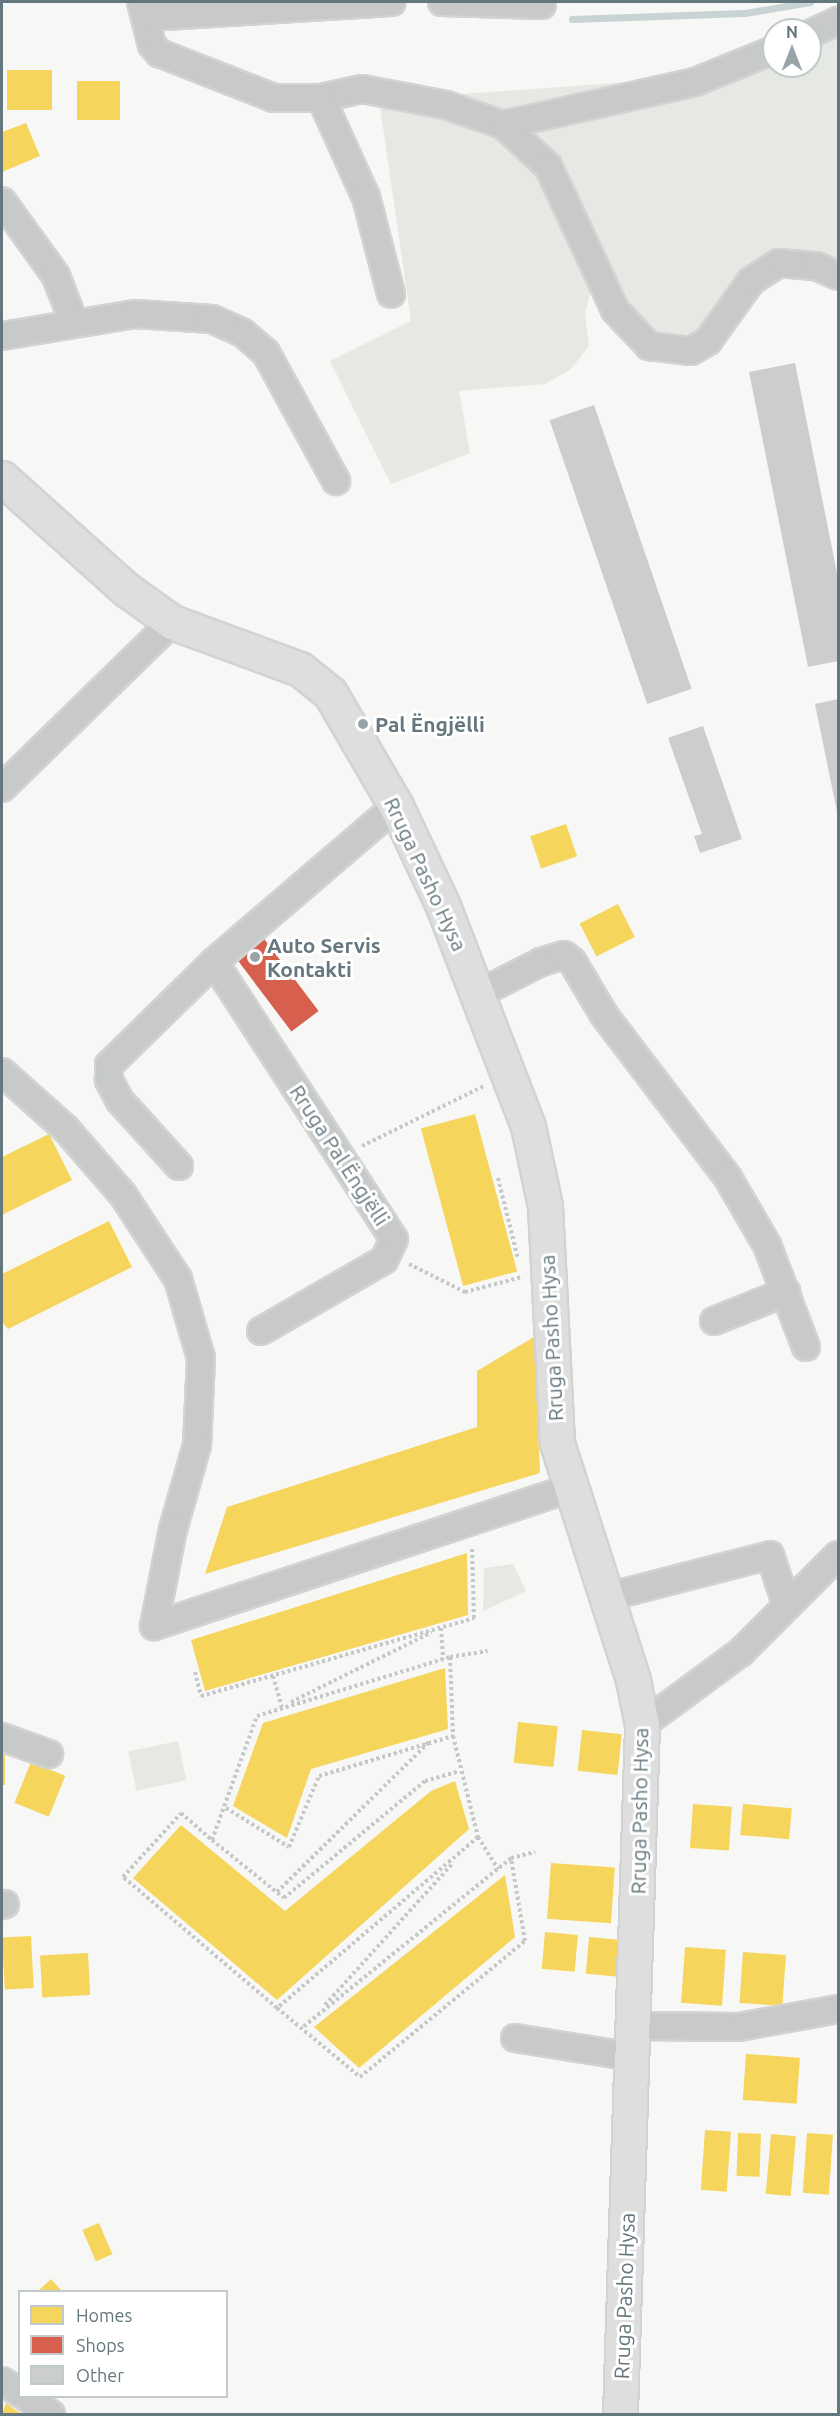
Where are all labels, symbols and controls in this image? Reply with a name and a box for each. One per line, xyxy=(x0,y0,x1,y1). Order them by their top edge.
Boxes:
north arrow xyxy=(762,18,822,78)
text: N xyxy=(786,23,798,41)
place label: Pal Ëngjëlli xyxy=(375,711,485,737)
marker: Pal Ëngjëlli xyxy=(356,717,370,731)
street label: Rruga Pasho Hysa xyxy=(379,793,473,955)
place label: Auto Servis Kontakti xyxy=(267,932,381,982)
marker: Auto Servis Kontakti xyxy=(248,950,262,964)
street label: Rruga Pal Ëngjëlli xyxy=(285,1080,395,1230)
street label: Rruga Pasho Hysa xyxy=(534,1254,568,1422)
street label: Rruga Pasho Hysa xyxy=(625,1727,653,1895)
street label: Rruga Pasho Hysa xyxy=(608,2212,640,2380)
legend xyxy=(18,2290,228,2398)
text: Homes xyxy=(76,2305,132,2325)
text: Shops xyxy=(76,2335,125,2355)
text: Other xyxy=(76,2365,124,2385)

